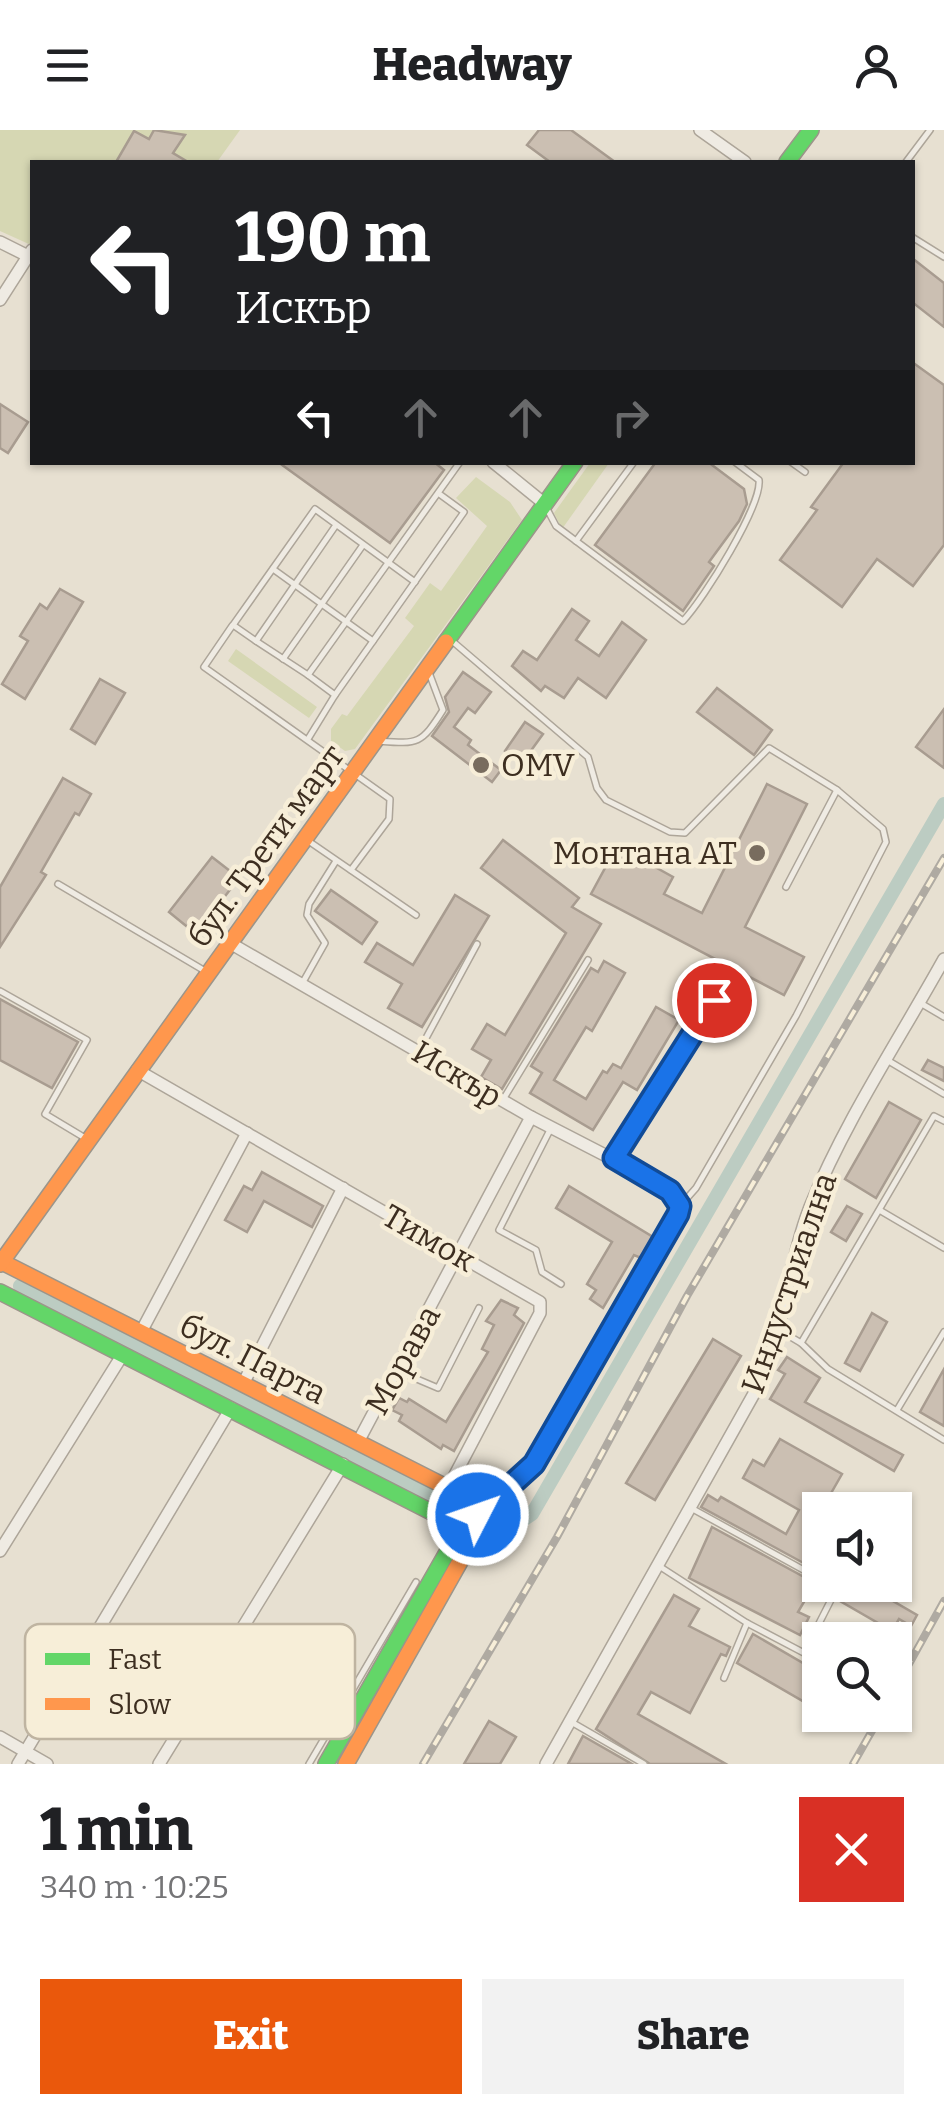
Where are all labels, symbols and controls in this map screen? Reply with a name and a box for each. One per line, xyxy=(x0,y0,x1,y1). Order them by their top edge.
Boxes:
icon: menu xyxy=(40,38,95,93)
text: Headway xyxy=(372,38,572,92)
icon: person xyxy=(849,38,904,93)
text: 190 m xyxy=(235,196,430,280)
icon: left xyxy=(70,200,200,330)
text: Искър xyxy=(235,281,372,335)
icon: left xyxy=(288,390,343,445)
icon: ahead xyxy=(393,390,448,445)
icon: ahead xyxy=(498,390,553,445)
icon: right xyxy=(603,390,658,445)
street label: бул. Трети март xyxy=(180,738,352,954)
place label: OMV xyxy=(501,746,576,784)
marker: OMV xyxy=(470,754,492,776)
place label: Монтана АТ xyxy=(553,834,737,872)
marker: Монтана АТ xyxy=(746,842,768,864)
pin xyxy=(672,958,757,1043)
icon: arrive xyxy=(687,973,742,1028)
street label: Искър xyxy=(405,1033,509,1115)
street label: Индустриална xyxy=(733,1168,845,1398)
street label: Тимок xyxy=(376,1196,482,1280)
street label: Морава xyxy=(358,1299,448,1421)
street label: бул. Парта xyxy=(173,1306,333,1412)
position arrow xyxy=(426,1463,530,1567)
map controls xyxy=(802,1492,912,1732)
button: sound xyxy=(802,1492,912,1602)
button: search xyxy=(802,1622,912,1732)
legend xyxy=(25,1624,355,1739)
text: Fast xyxy=(108,1643,162,1676)
text: Slow xyxy=(108,1688,171,1721)
text: 1 min xyxy=(40,1794,193,1866)
button: close xyxy=(799,1797,904,1902)
text: 340 m · 10:25 xyxy=(40,1868,229,1906)
button: Exit xyxy=(40,1979,462,2094)
button: Share xyxy=(482,1979,904,2094)

